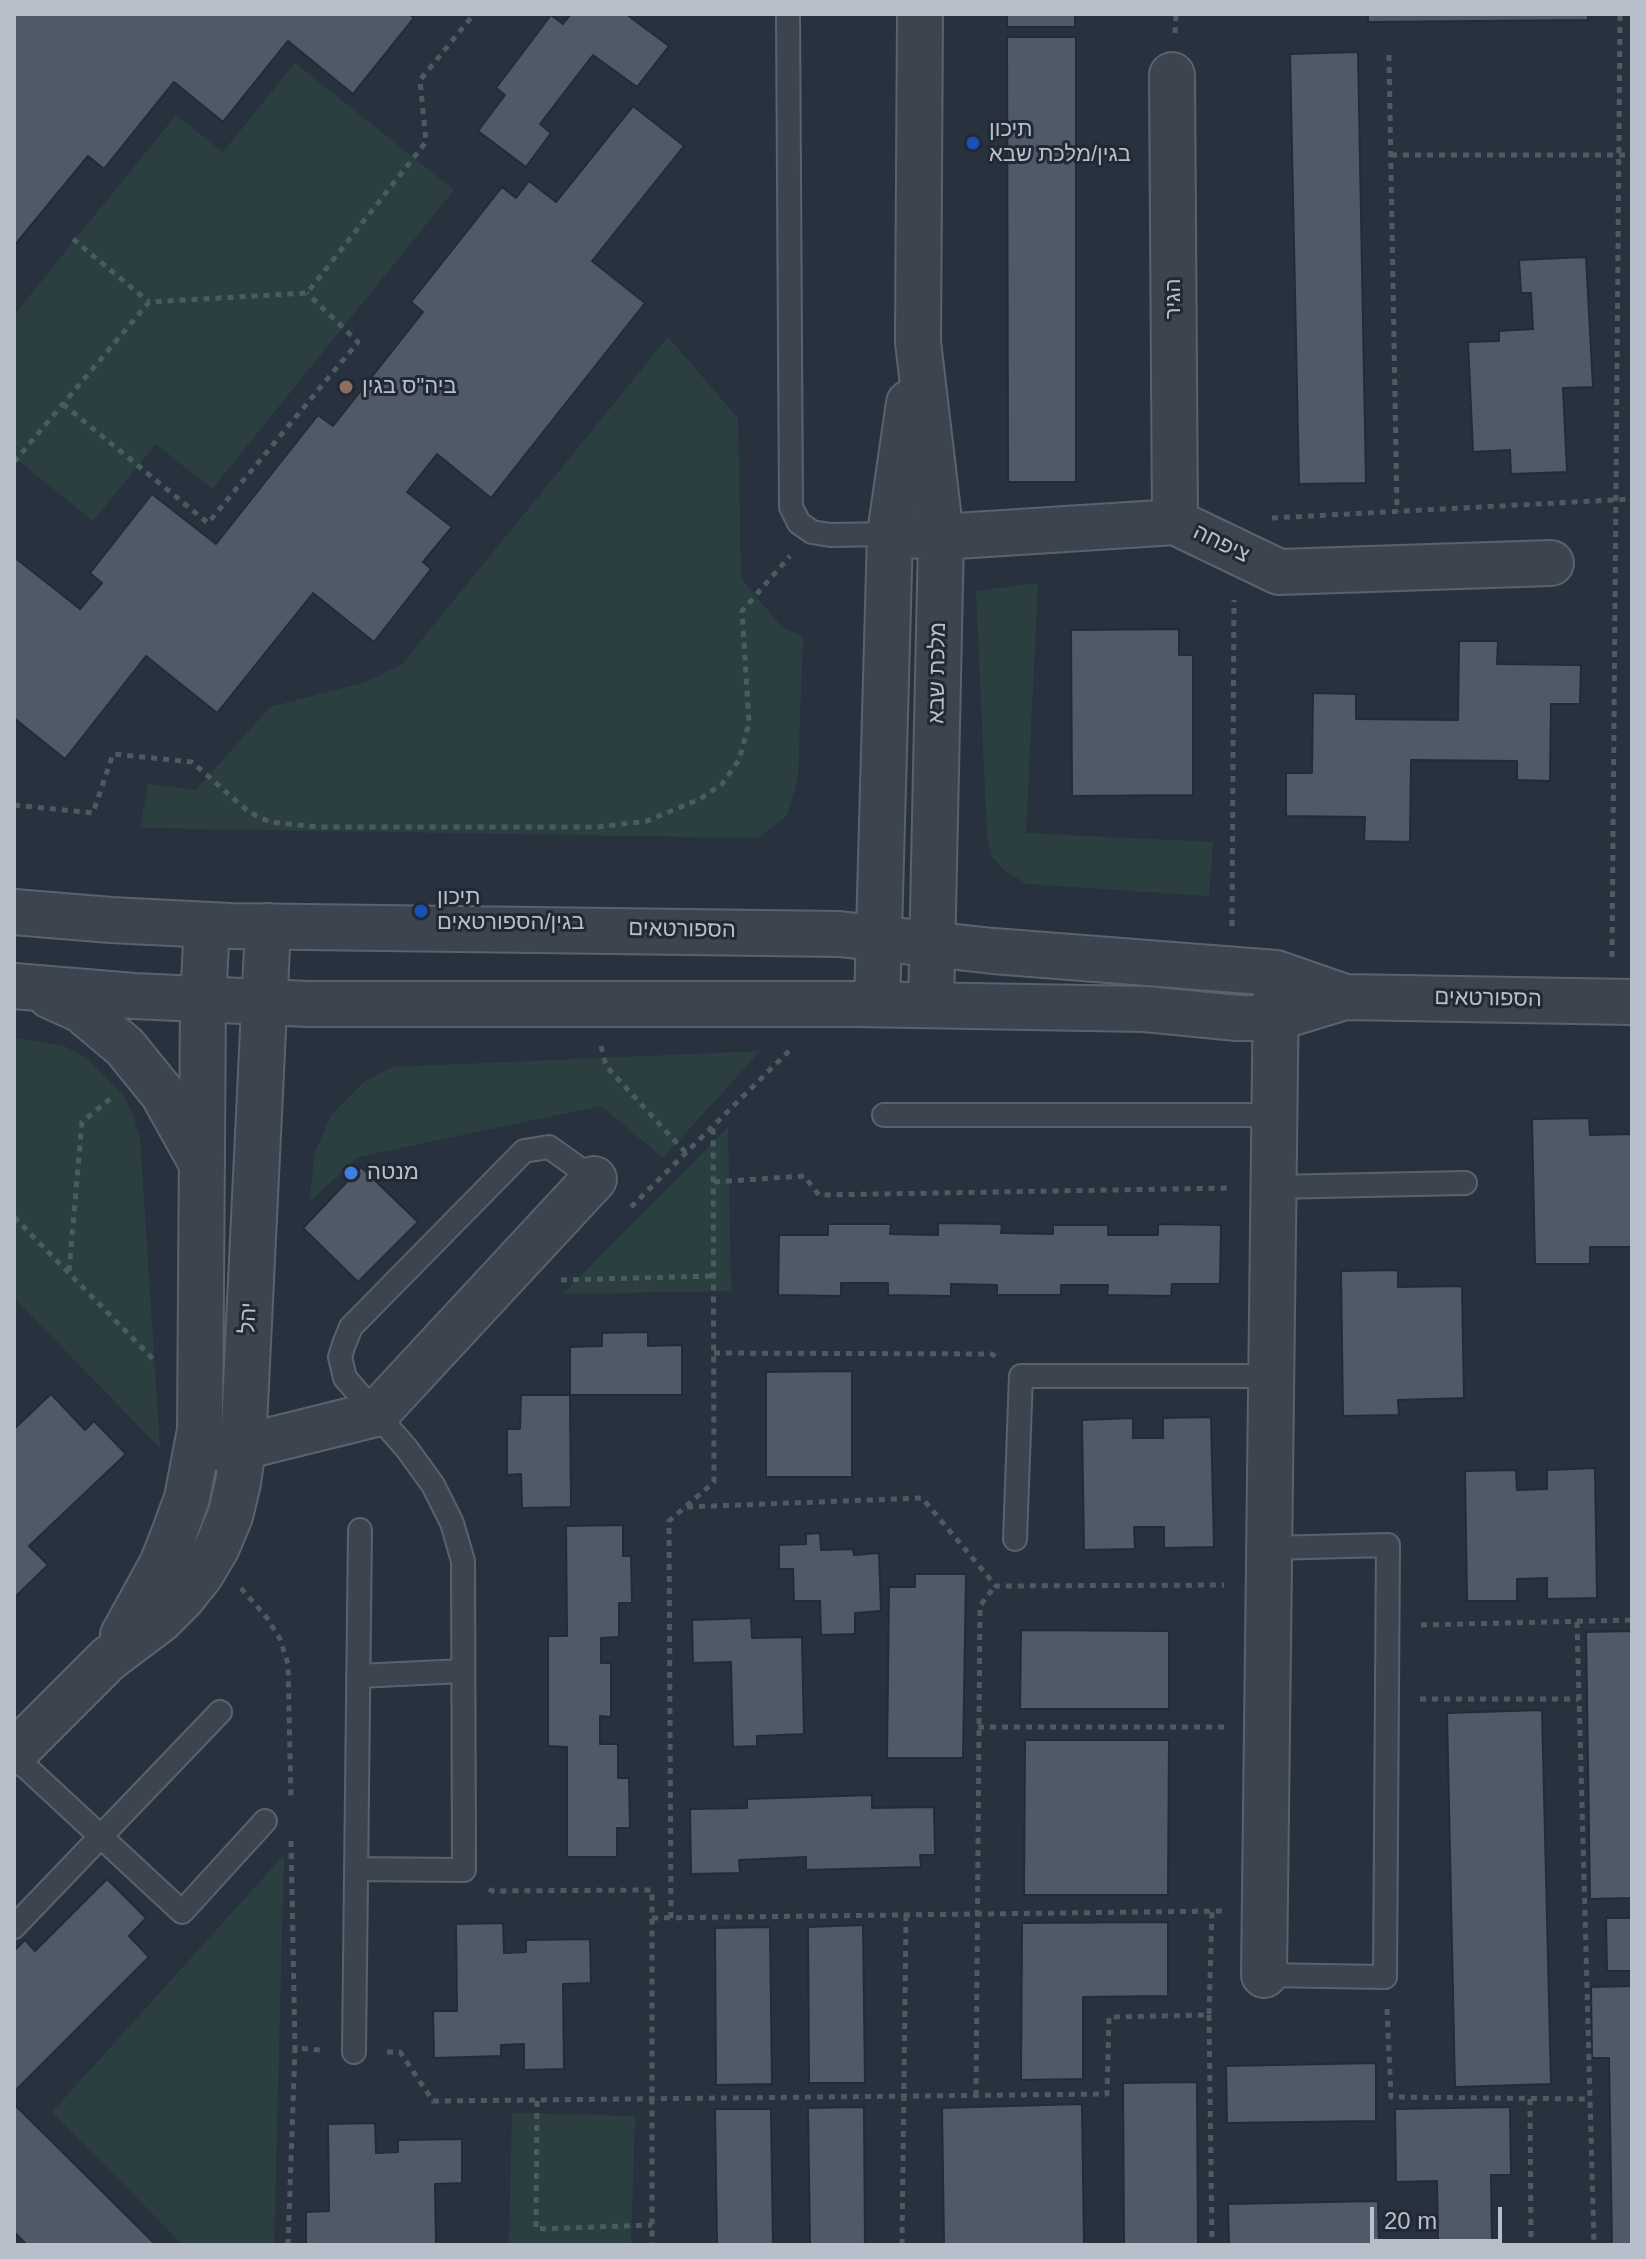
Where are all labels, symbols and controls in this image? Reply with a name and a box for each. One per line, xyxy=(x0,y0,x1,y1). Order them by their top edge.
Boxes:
place label: תיכון בגין/מלכת שבא xyxy=(989,117,1131,168)
marker: תיכון בגין/מלכת שבא xyxy=(964,134,982,152)
street label: הגיר xyxy=(1161,279,1187,319)
place label: ביה"ס בגין xyxy=(362,374,457,400)
marker: ביה"ס בגין xyxy=(337,378,355,396)
street label: ציפחה xyxy=(1189,519,1253,569)
street label: מלכת שבא xyxy=(924,622,952,724)
place label: תיכון בגין/הספורטאים xyxy=(437,885,584,936)
marker: תיכון בגין/הספורטאים xyxy=(412,902,430,920)
street label: הספורטאים xyxy=(628,916,736,944)
street label: הספורטאים xyxy=(1434,985,1542,1013)
place label: מנטה xyxy=(367,1160,419,1186)
marker: מנטה xyxy=(342,1164,360,1182)
street label: יהל xyxy=(235,1302,263,1334)
scale bar xyxy=(1374,2191,1506,2241)
text: 20 m xyxy=(1384,2207,1437,2234)

